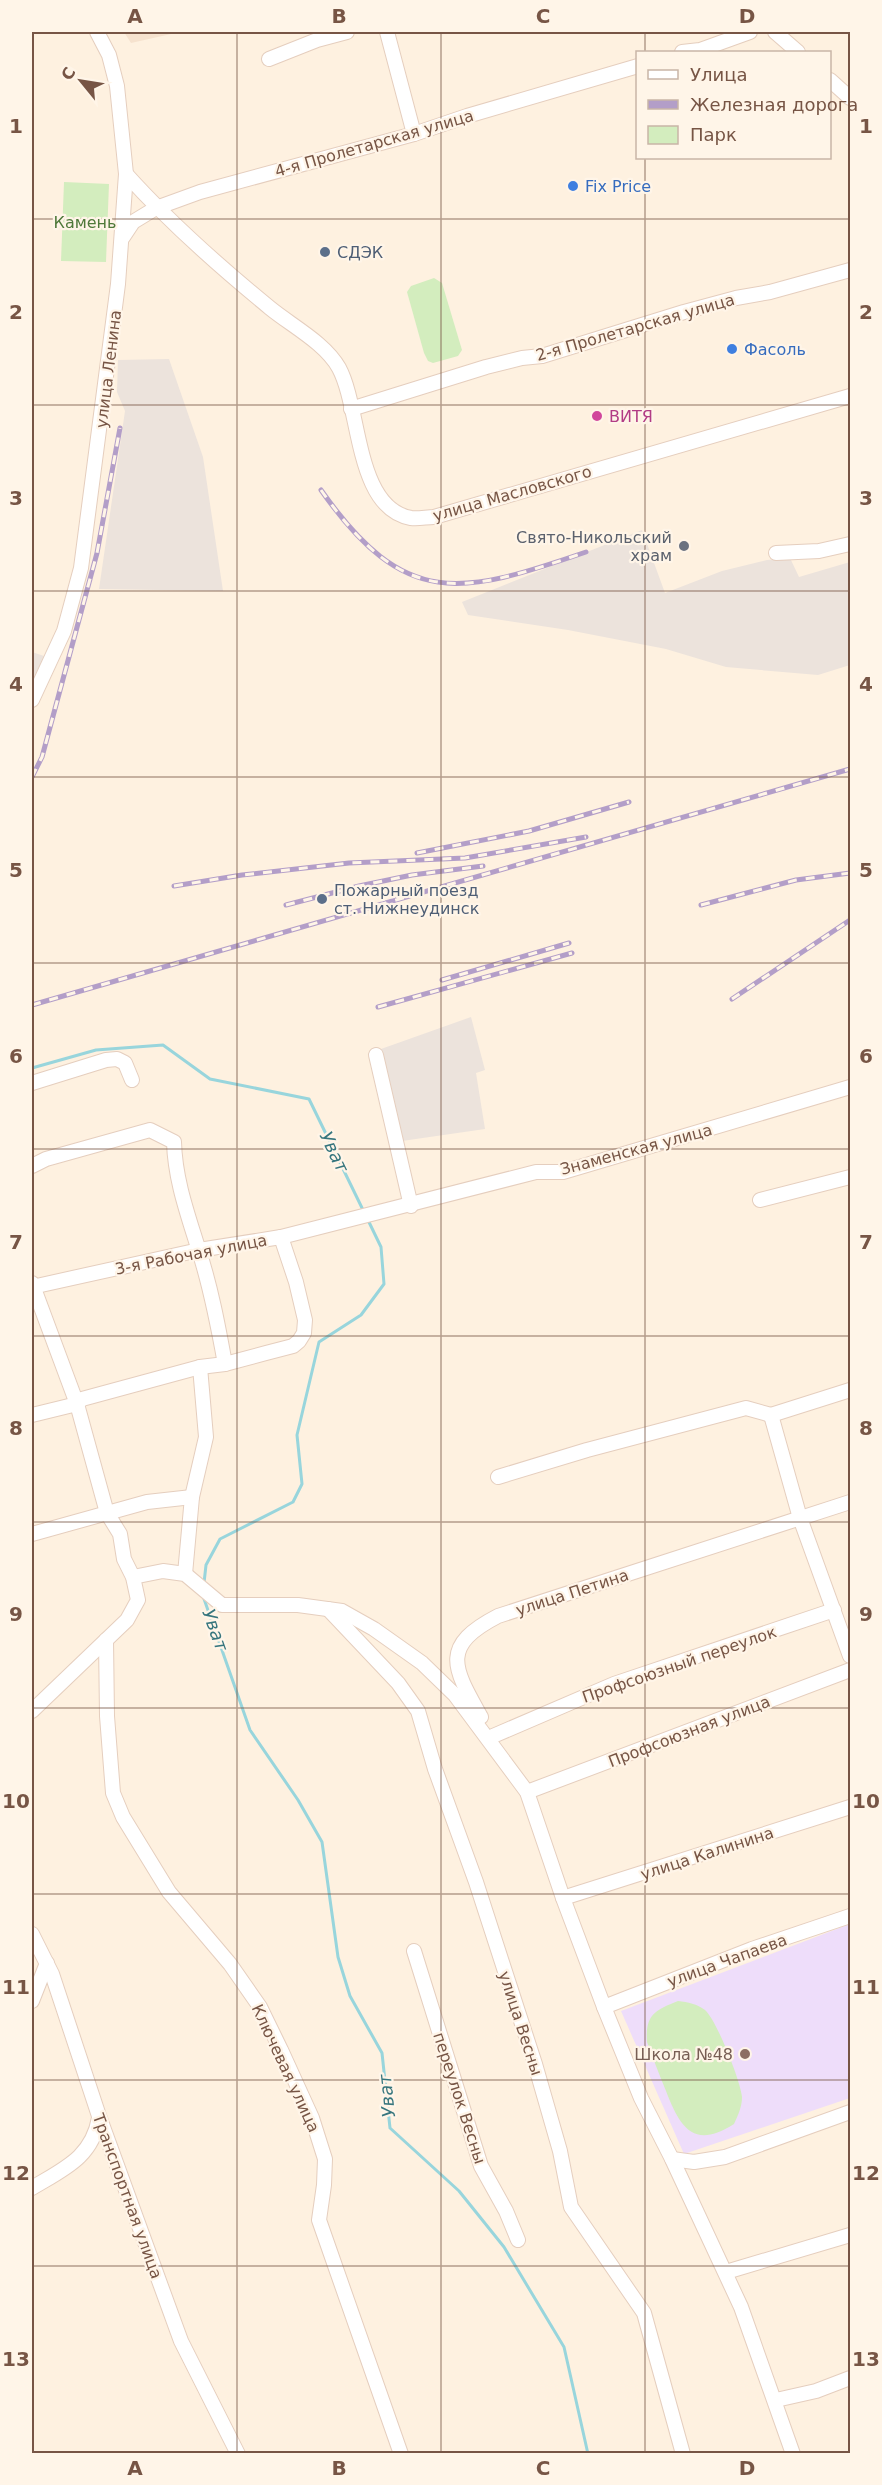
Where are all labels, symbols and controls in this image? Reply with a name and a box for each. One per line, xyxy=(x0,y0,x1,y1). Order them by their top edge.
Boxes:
text: A xyxy=(127,4,143,28)
text: B xyxy=(331,4,347,28)
text: C xyxy=(536,4,550,28)
text: D xyxy=(739,4,755,28)
north arrow xyxy=(51,51,111,111)
legend xyxy=(636,51,831,159)
text: С xyxy=(57,64,80,84)
text: Улица xyxy=(690,64,747,85)
text: Железная дорога xyxy=(690,94,858,115)
street label: 4-я Пролетарская улица xyxy=(273,106,476,181)
text: 1 xyxy=(9,114,23,138)
text: 1 xyxy=(859,114,873,138)
text: Парк xyxy=(690,124,737,145)
place label: Fix Price xyxy=(585,177,651,196)
marker: Fix Price xyxy=(566,179,580,193)
park label: Камень xyxy=(54,213,116,232)
place label: СДЭК xyxy=(337,243,384,262)
marker: СДЭК xyxy=(318,245,332,259)
street label: 2-я Пролетарская улица xyxy=(534,290,737,365)
text: 2 xyxy=(9,300,23,324)
text: 2 xyxy=(859,300,873,324)
street label: улица Ленина xyxy=(92,309,125,429)
place label: Фасоль xyxy=(744,340,806,359)
marker: Фасоль xyxy=(725,342,739,356)
place label: ВИТЯ xyxy=(609,407,653,426)
marker: ВИТЯ xyxy=(590,409,604,423)
street label: улица Масловского xyxy=(431,462,594,525)
text: 3 xyxy=(9,486,23,510)
text: 3 xyxy=(859,486,873,510)
place label: Свято-Никольский храм xyxy=(516,528,672,565)
marker: Свято-Никольский храм xyxy=(677,539,691,553)
text: 4 xyxy=(9,672,23,696)
text: 4 xyxy=(859,672,873,696)
text: 5 xyxy=(9,858,23,882)
text: 5 xyxy=(859,858,873,882)
place label: Пожарный поезд ст. Нижнеудинск xyxy=(334,881,480,918)
marker: Пожарный поезд ст. Нижнеудинск xyxy=(315,892,329,906)
text: 6 xyxy=(9,1044,23,1068)
text: 6 xyxy=(859,1044,873,1068)
street label: Знаменская улица xyxy=(558,1120,714,1179)
water label: Уват xyxy=(316,1128,354,1176)
text: 7 xyxy=(9,1230,23,1254)
street label: 3-я Рабочая улица xyxy=(113,1230,269,1279)
text: 7 xyxy=(859,1230,873,1254)
text: 8 xyxy=(9,1416,23,1440)
text: 8 xyxy=(859,1416,873,1440)
street label: улица Петина xyxy=(513,1565,631,1620)
text: 9 xyxy=(9,1602,23,1626)
text: 9 xyxy=(859,1602,873,1626)
water label: Уват xyxy=(198,1606,233,1654)
street label: Профсоюзный переулок xyxy=(580,1622,779,1707)
street label: Профсоюзная улица xyxy=(605,1692,773,1771)
text: 10 xyxy=(2,1789,30,1813)
text: 10 xyxy=(852,1789,880,1813)
street label: улица Калинина xyxy=(638,1823,776,1884)
street label: улица Чапаева xyxy=(665,1930,790,1991)
street label: улица Весны xyxy=(495,1969,546,2078)
text: 11 xyxy=(2,1975,30,1999)
text: 11 xyxy=(852,1975,880,1999)
street label: Ключевая улица xyxy=(248,2001,324,2135)
street label: переулок Весны xyxy=(429,2030,490,2166)
place label: Школа №48 xyxy=(634,2045,733,2064)
marker: Школа №48 xyxy=(738,2047,752,2061)
water label: Уват xyxy=(374,2073,399,2119)
street label: Транспортная улица xyxy=(88,2110,166,2281)
text: 12 xyxy=(2,2161,30,2185)
text: 12 xyxy=(852,2161,880,2185)
text: 13 xyxy=(2,2347,30,2371)
text: 13 xyxy=(852,2347,880,2371)
text: A xyxy=(127,2456,143,2480)
text: B xyxy=(331,2456,347,2480)
text: C xyxy=(536,2456,550,2480)
text: D xyxy=(739,2456,755,2480)

